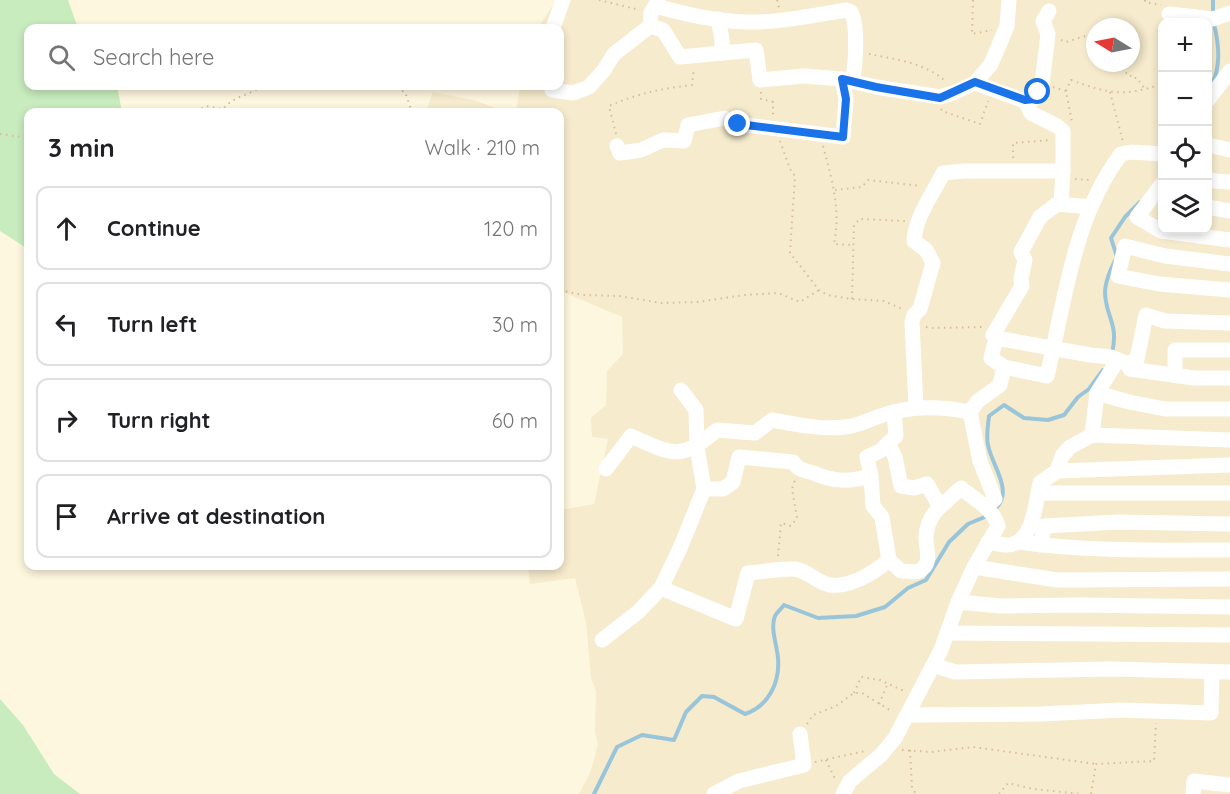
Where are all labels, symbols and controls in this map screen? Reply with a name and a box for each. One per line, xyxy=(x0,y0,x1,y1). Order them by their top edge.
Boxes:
north arrow xyxy=(1086,18,1140,72)
map controls xyxy=(1158,18,1212,234)
button: + xyxy=(1158,18,1212,72)
search box xyxy=(24,24,564,90)
icon: search xyxy=(45,41,78,74)
text: Search here xyxy=(93,43,214,71)
button: − xyxy=(1158,72,1212,126)
route start xyxy=(1024,78,1050,104)
route end xyxy=(724,110,750,136)
button: locate xyxy=(1158,126,1212,180)
text: 3 min xyxy=(48,131,115,164)
text: Walk · 210 m xyxy=(425,135,540,160)
button: layers xyxy=(1158,180,1212,234)
icon: ahead xyxy=(50,212,83,245)
text: Continue xyxy=(107,214,201,242)
text: 120 m xyxy=(484,216,538,241)
icon: left xyxy=(50,308,83,341)
text: Turn left xyxy=(107,310,197,338)
text: 30 m xyxy=(492,312,538,337)
icon: right xyxy=(50,404,83,437)
text: Turn right xyxy=(107,406,211,434)
text: 60 m xyxy=(492,408,538,433)
icon: arrive xyxy=(50,500,83,533)
text: Arrive at destination xyxy=(107,502,325,530)

